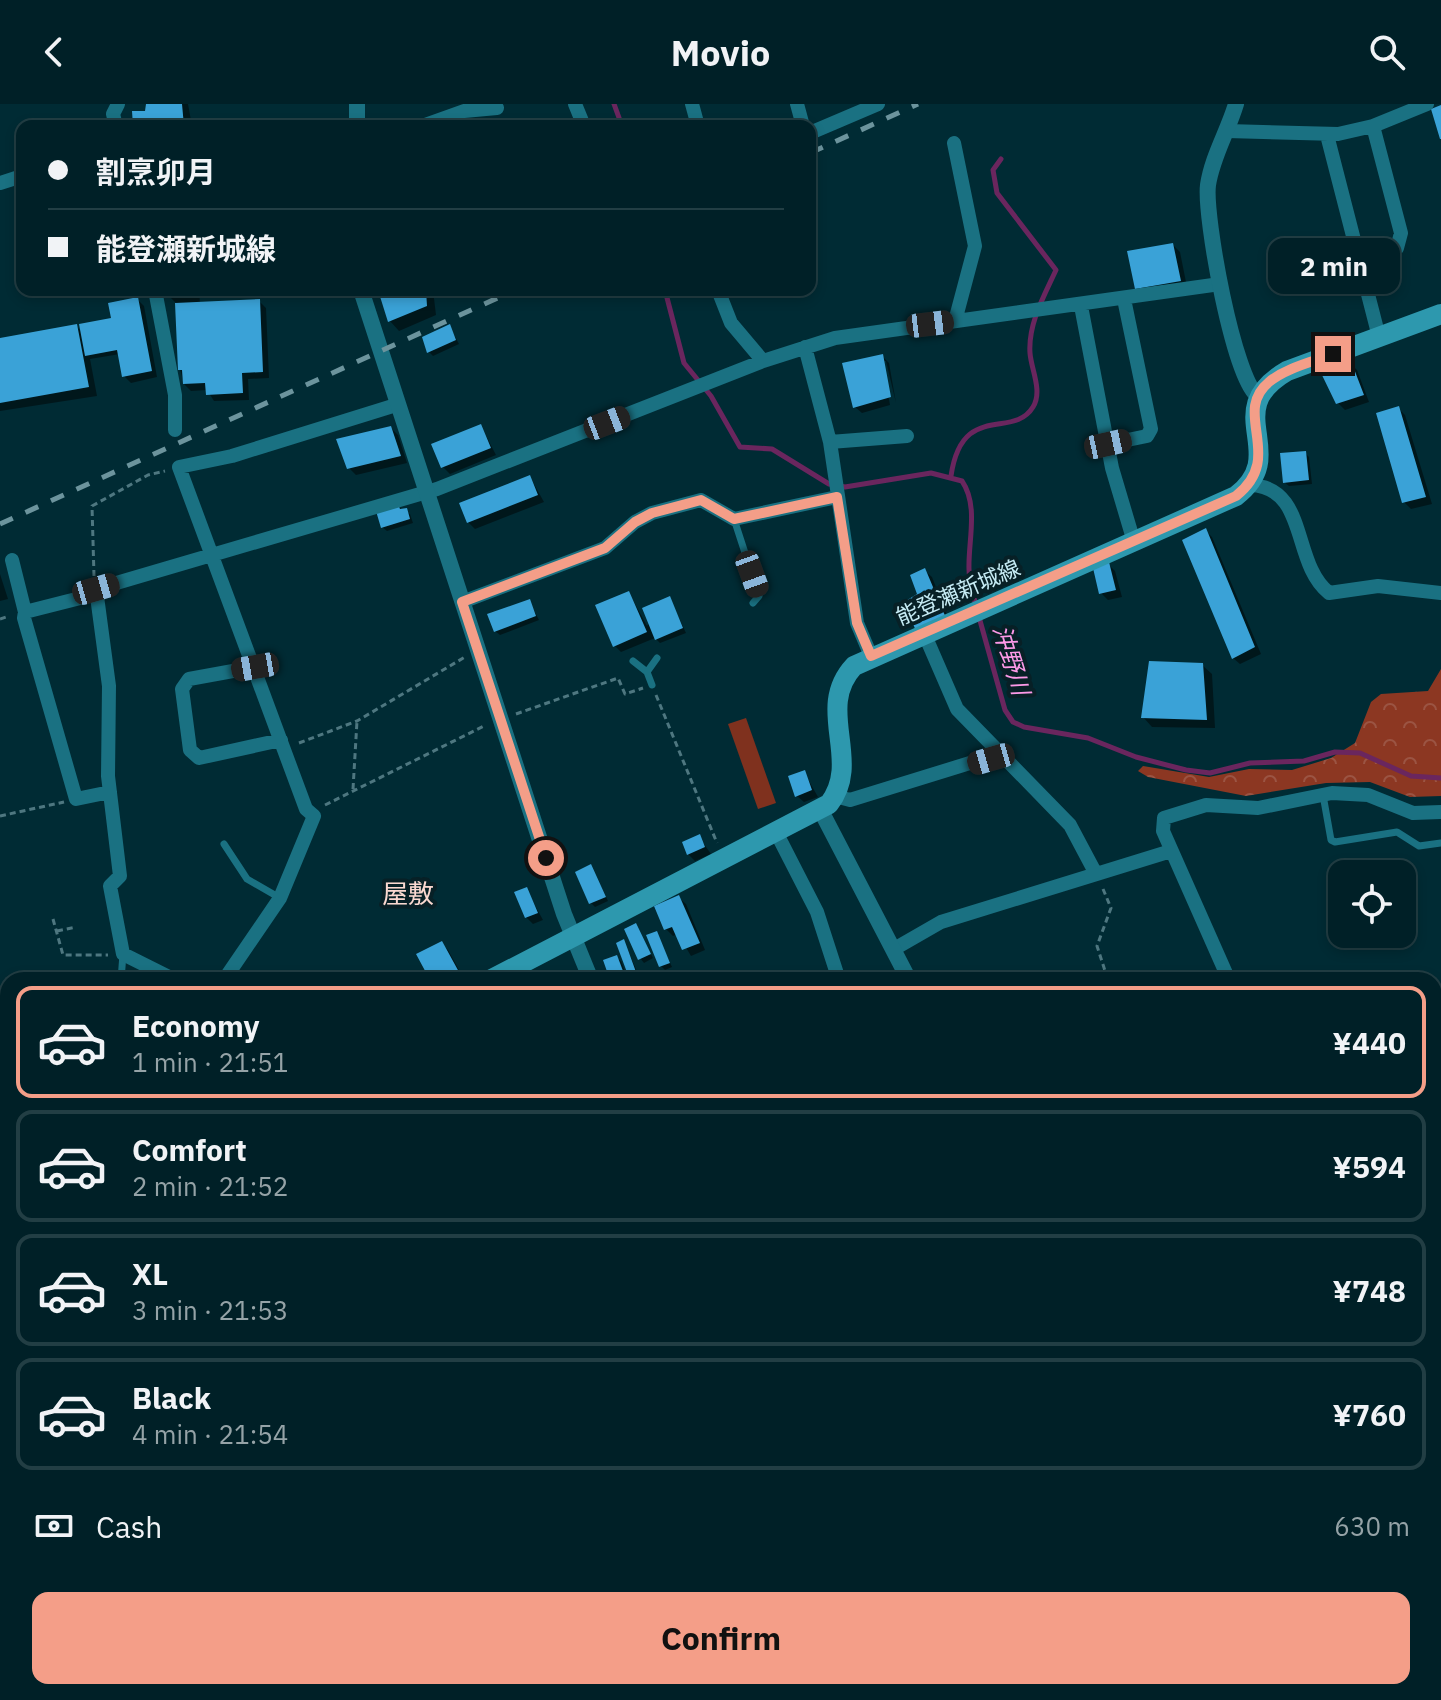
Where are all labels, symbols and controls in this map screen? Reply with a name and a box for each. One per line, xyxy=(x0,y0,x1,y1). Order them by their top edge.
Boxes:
text: Movio xyxy=(671,29,770,76)
icon: back xyxy=(32,30,76,74)
icon: search xyxy=(1365,30,1409,74)
text: 割烹卯月 xyxy=(96,152,216,191)
text: 能登瀬新城線 xyxy=(96,229,276,268)
callout: 2 min xyxy=(1267,238,1399,294)
text: 2 min xyxy=(1300,249,1368,283)
car xyxy=(905,309,955,339)
route end xyxy=(1315,336,1351,372)
car xyxy=(580,403,634,443)
car xyxy=(1082,427,1134,461)
car xyxy=(733,547,771,601)
street label: 能登瀬新城線 xyxy=(891,552,1024,631)
car xyxy=(70,571,122,607)
water label: 沖野川 xyxy=(986,621,1039,702)
car xyxy=(229,651,281,683)
car xyxy=(965,741,1017,777)
route start xyxy=(528,840,564,876)
map controls xyxy=(1328,860,1416,948)
button: locate xyxy=(1328,860,1416,948)
district label: 屋敷 xyxy=(382,876,434,910)
icon: car xyxy=(36,1006,108,1078)
text: Economy xyxy=(132,1006,260,1045)
text: ¥440 xyxy=(1333,1023,1406,1062)
text: 1 min · 21:51 xyxy=(132,1045,288,1079)
icon: car xyxy=(36,1130,108,1202)
text: Comfort xyxy=(132,1130,247,1169)
text: ¥594 xyxy=(1333,1147,1406,1186)
text: 2 min · 21:52 xyxy=(132,1169,288,1203)
icon: car xyxy=(36,1254,108,1326)
text: XL xyxy=(132,1254,168,1293)
text: ¥748 xyxy=(1333,1271,1406,1310)
text: 3 min · 21:53 xyxy=(132,1293,288,1327)
icon: car xyxy=(36,1378,108,1450)
text: Black xyxy=(132,1378,211,1417)
text: ¥760 xyxy=(1333,1395,1406,1434)
text: 4 min · 21:54 xyxy=(132,1417,288,1451)
icon: cash xyxy=(32,1504,76,1548)
text: Cash xyxy=(96,1507,162,1546)
text: 630 m xyxy=(1334,1509,1410,1543)
button: Confirm xyxy=(32,1592,1410,1684)

